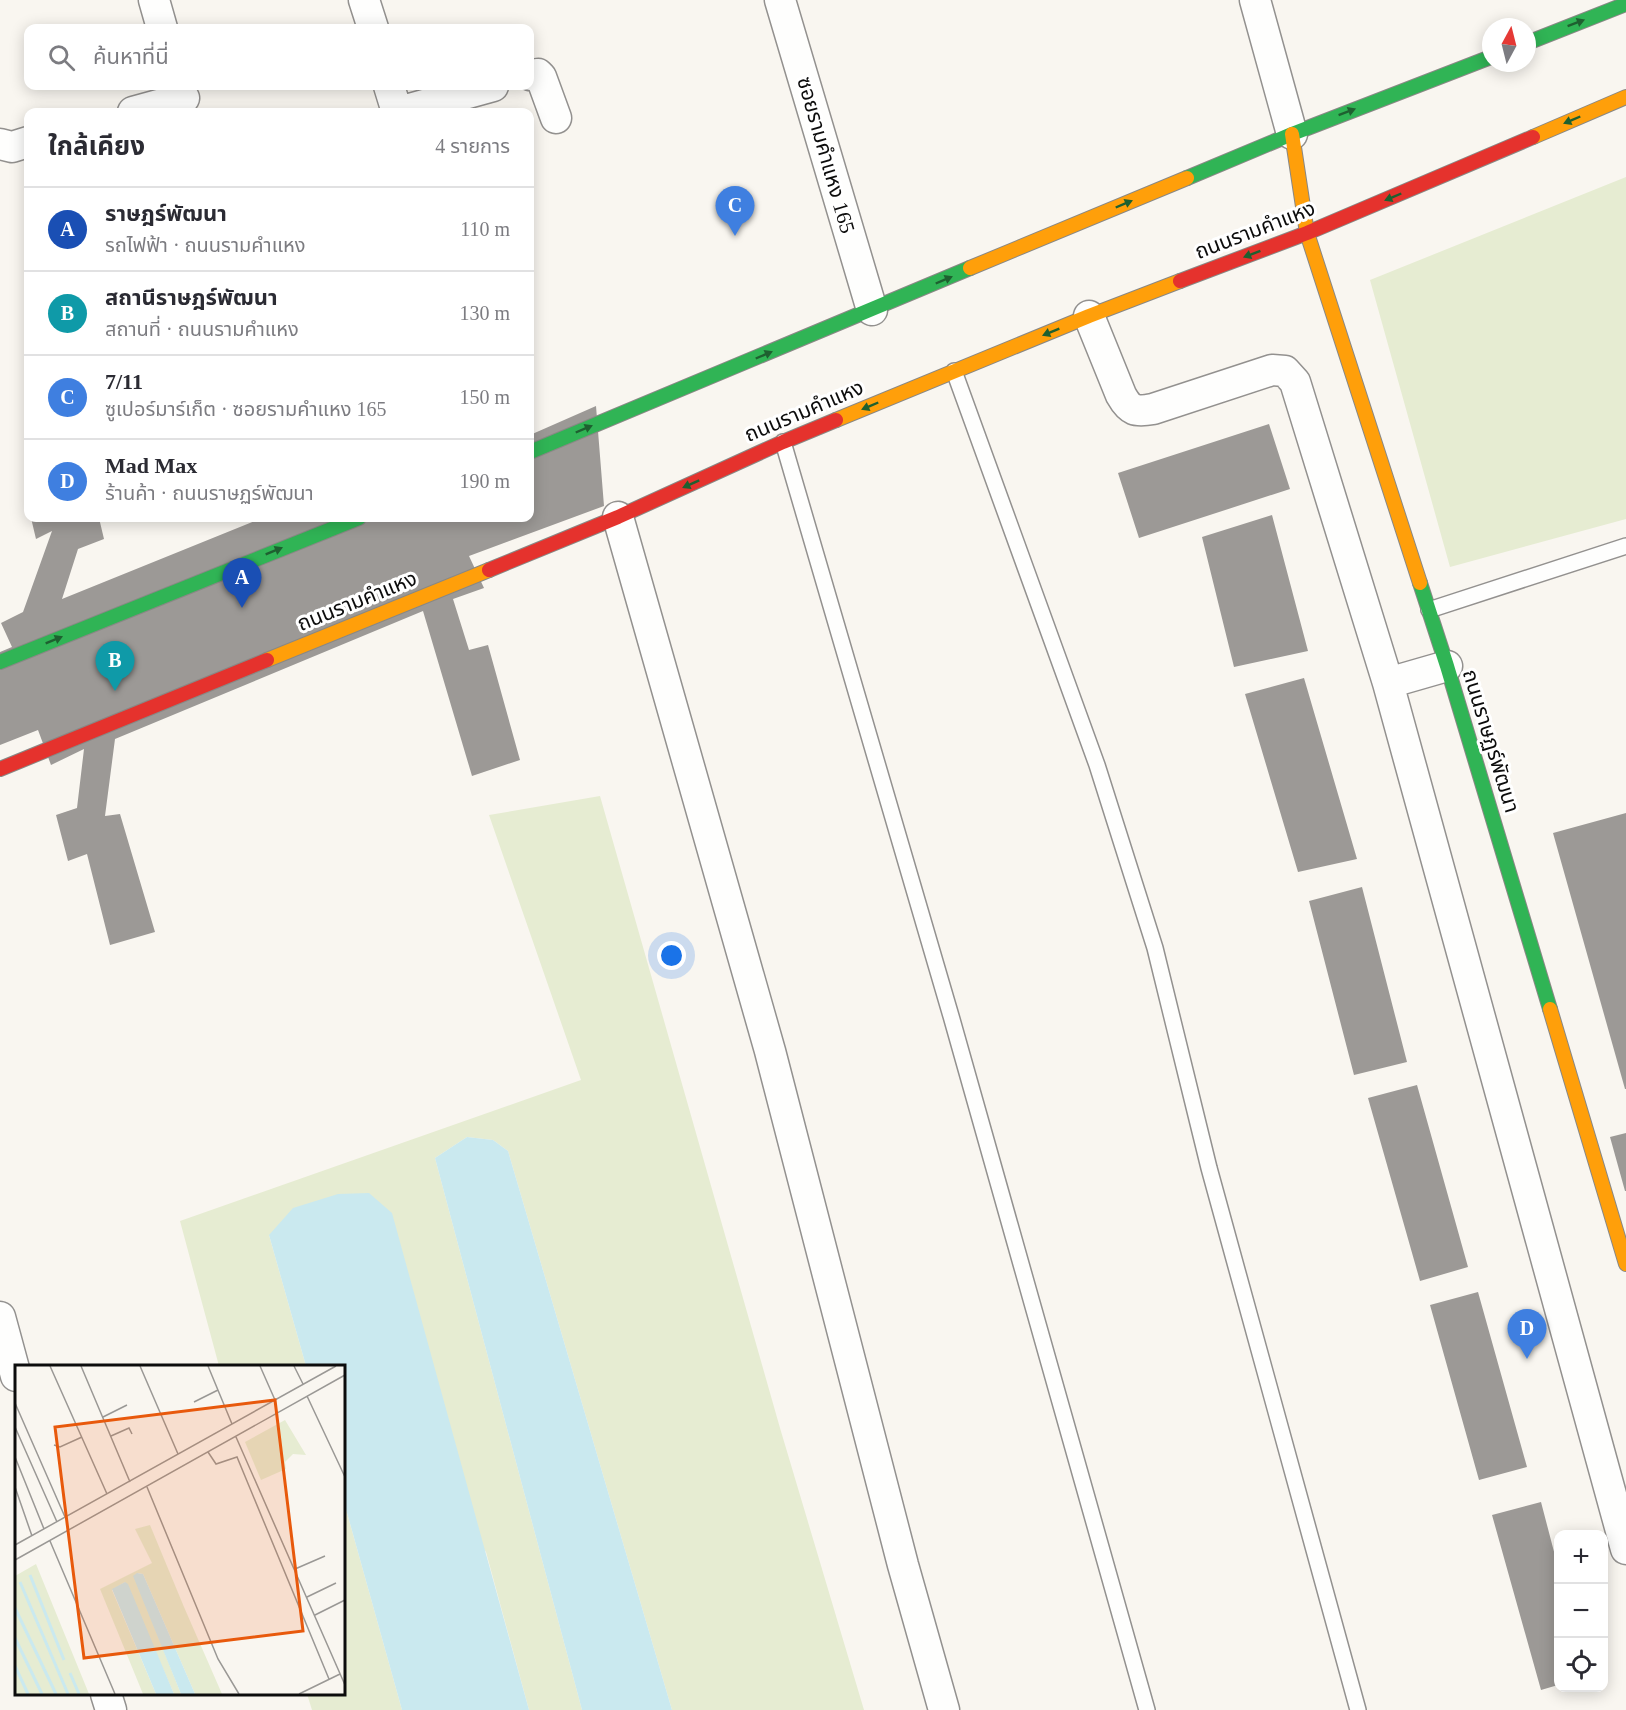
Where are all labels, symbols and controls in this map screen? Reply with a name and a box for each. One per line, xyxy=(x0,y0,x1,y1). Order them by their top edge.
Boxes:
north arrow xyxy=(1482,18,1536,72)
one-way arrow xyxy=(1568,18,1586,28)
search box xyxy=(24,24,534,90)
icon: search xyxy=(45,41,78,74)
text: ค้นหาที่นี่ xyxy=(93,44,169,69)
street label: ซอยรามคำแหง 165 xyxy=(792,74,860,236)
one-way arrow xyxy=(1338,107,1356,117)
one-way arrow xyxy=(1563,115,1581,125)
text: ใกล้เคียง xyxy=(48,132,145,161)
text: 4 รายการ xyxy=(435,135,510,157)
pin: C xyxy=(716,186,754,236)
one-way arrow xyxy=(1383,192,1401,202)
street label: ถนนรามคำแหง xyxy=(1191,196,1319,264)
one-way arrow xyxy=(1115,199,1133,209)
text: ราษฎร์พัฒนา xyxy=(105,201,227,226)
text: A xyxy=(60,218,75,240)
text: 110 m xyxy=(460,218,510,240)
text: รถไฟฟ้า · ถนนรามคำแหง xyxy=(105,234,306,256)
one-way arrow xyxy=(1243,250,1261,259)
one-way arrow xyxy=(935,275,953,285)
text: สถานีราษฎร์พัฒนา xyxy=(105,285,278,310)
text: B xyxy=(61,302,74,324)
text: 130 m xyxy=(459,302,510,324)
text: สถานที่ · ถนนรามคำแหง xyxy=(105,318,299,340)
one-way arrow xyxy=(1041,327,1059,337)
one-way arrow xyxy=(755,350,773,360)
text: 7/11 xyxy=(105,369,143,394)
street label: ถนนรามคำแหง xyxy=(741,375,867,447)
text: C xyxy=(60,386,75,408)
text: 150 m xyxy=(459,386,510,408)
text: ซูเปอร์มาร์เก็ต · ซอยรามคำแหง 165 xyxy=(105,398,386,420)
one-way arrow xyxy=(861,402,879,411)
one-way arrow xyxy=(575,424,593,434)
text: Mad Max xyxy=(105,453,197,478)
text: D xyxy=(60,470,75,492)
text: 190 m xyxy=(459,470,510,492)
one-way arrow xyxy=(683,479,700,488)
text: ร้านค้า · ถนนราษฏร์พัฒนา xyxy=(105,482,314,504)
one-way arrow xyxy=(265,546,283,555)
pin: A xyxy=(222,558,262,608)
street label: ถนนรามคำแหง xyxy=(294,566,420,636)
one-way arrow xyxy=(45,635,63,644)
pin: B xyxy=(96,642,134,691)
street label: ถนนราษฏร์พัฒนา xyxy=(1458,666,1524,816)
your location xyxy=(657,941,686,970)
pin: D xyxy=(1508,1310,1546,1359)
inset map xyxy=(15,1365,345,1695)
map controls xyxy=(1554,1530,1608,1692)
button: + xyxy=(1554,1530,1608,1584)
button: − xyxy=(1554,1584,1608,1638)
button: locate xyxy=(1554,1638,1608,1692)

